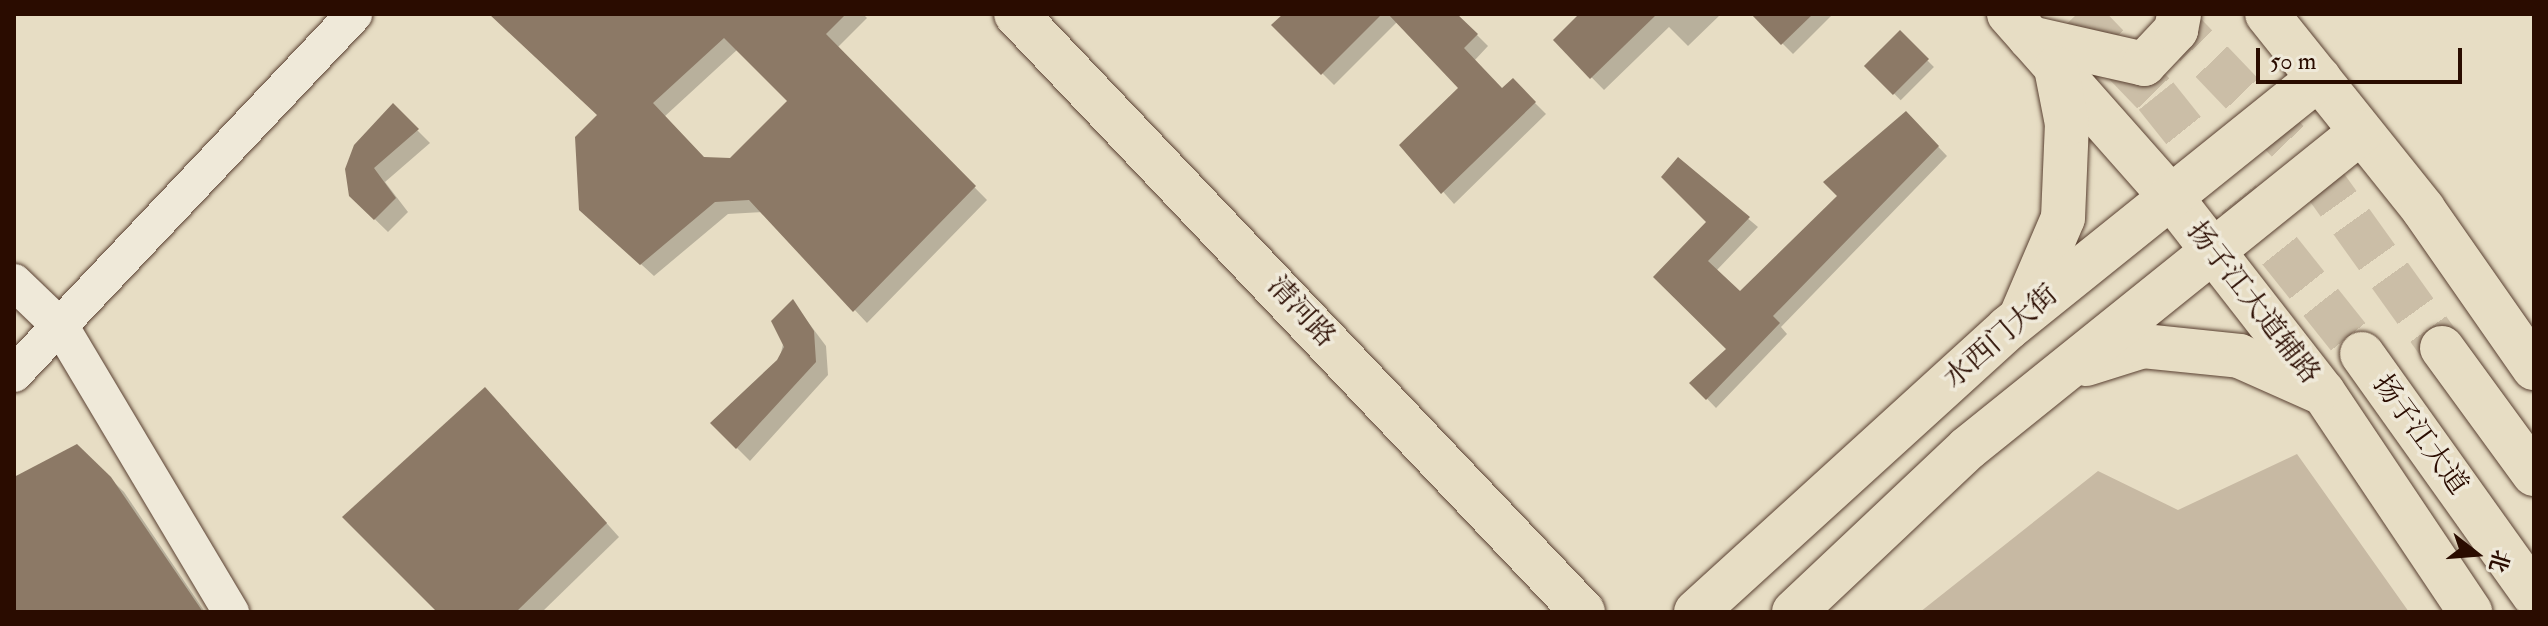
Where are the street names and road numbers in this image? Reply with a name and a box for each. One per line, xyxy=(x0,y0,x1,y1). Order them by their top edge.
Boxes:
street label: 扬子江大道辅路 xyxy=(2179,215,2327,391)
street label: 清河路 xyxy=(1260,270,1342,354)
street label: 水西门大街 xyxy=(1937,278,2065,396)
street label: 扬子江大道 xyxy=(2365,368,2475,502)

